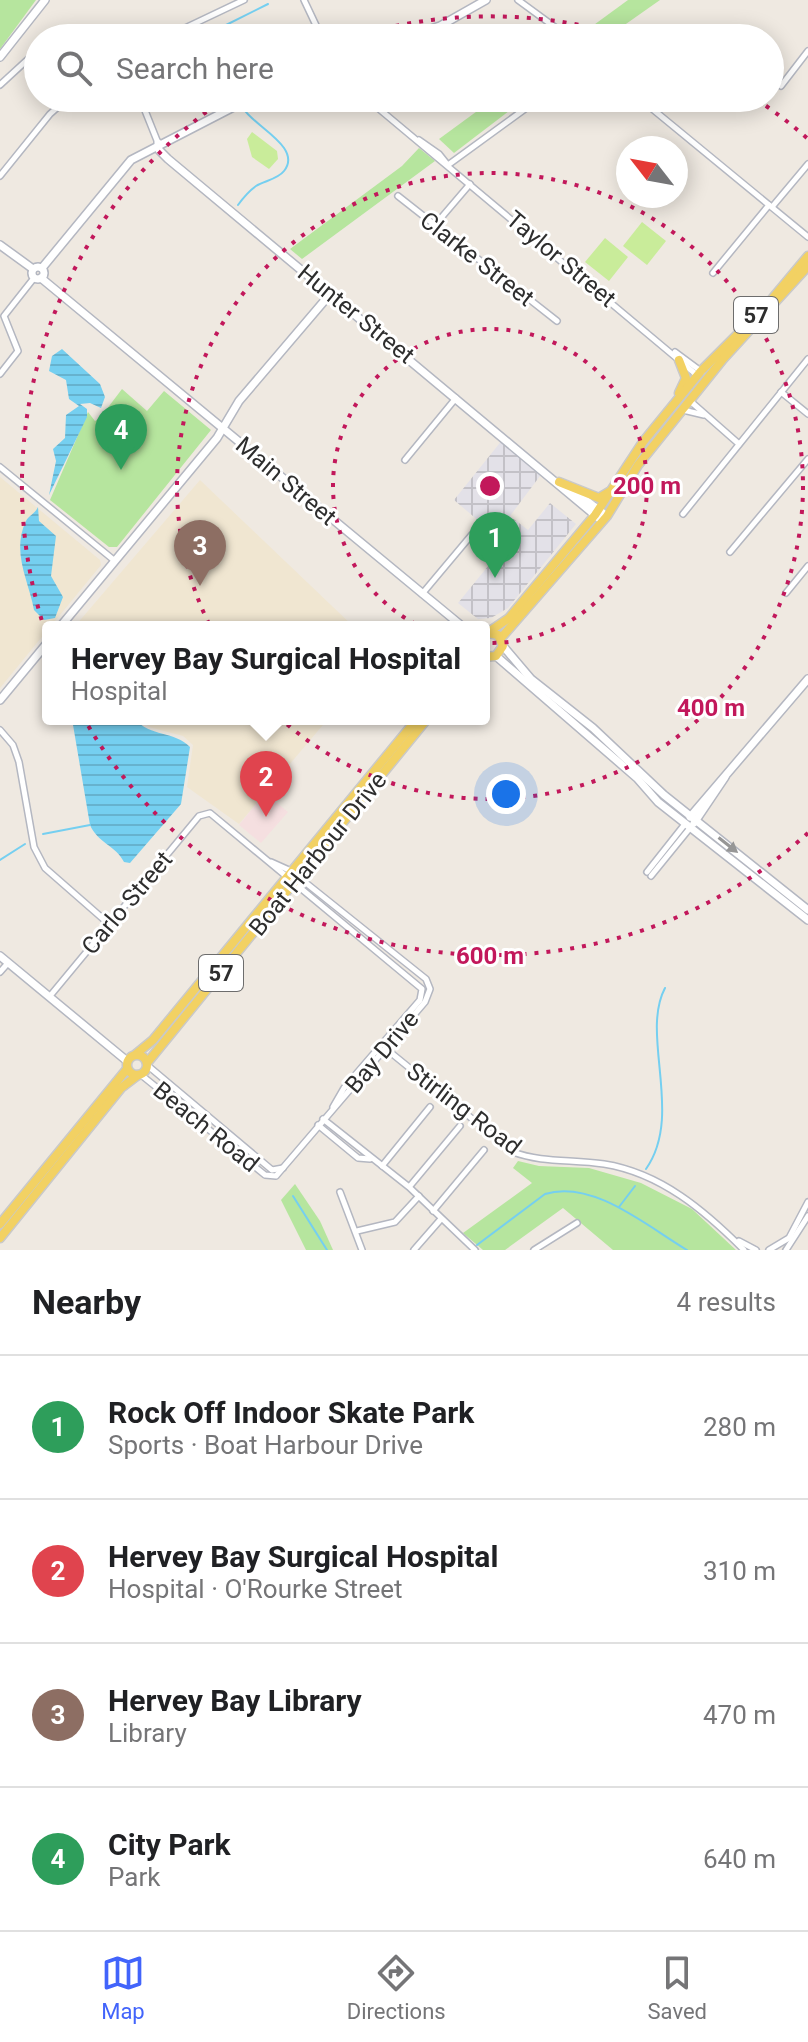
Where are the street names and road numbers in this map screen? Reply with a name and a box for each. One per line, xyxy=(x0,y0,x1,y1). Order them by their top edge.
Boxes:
street label: Taylor Street xyxy=(501,205,621,313)
street label: Clarke Street xyxy=(415,206,540,312)
street label: Hunter Street xyxy=(292,259,420,370)
road number: 57 xyxy=(734,297,778,333)
street label: Main Street xyxy=(230,431,342,531)
street label: Boat Harbour Drive xyxy=(243,767,393,941)
street label: Carlo Street xyxy=(76,846,178,960)
road number: 57 xyxy=(199,955,243,991)
street label: Bay Drive xyxy=(339,1005,425,1099)
street label: Stirling Road xyxy=(401,1057,527,1161)
street label: Beach Road xyxy=(148,1076,264,1178)

